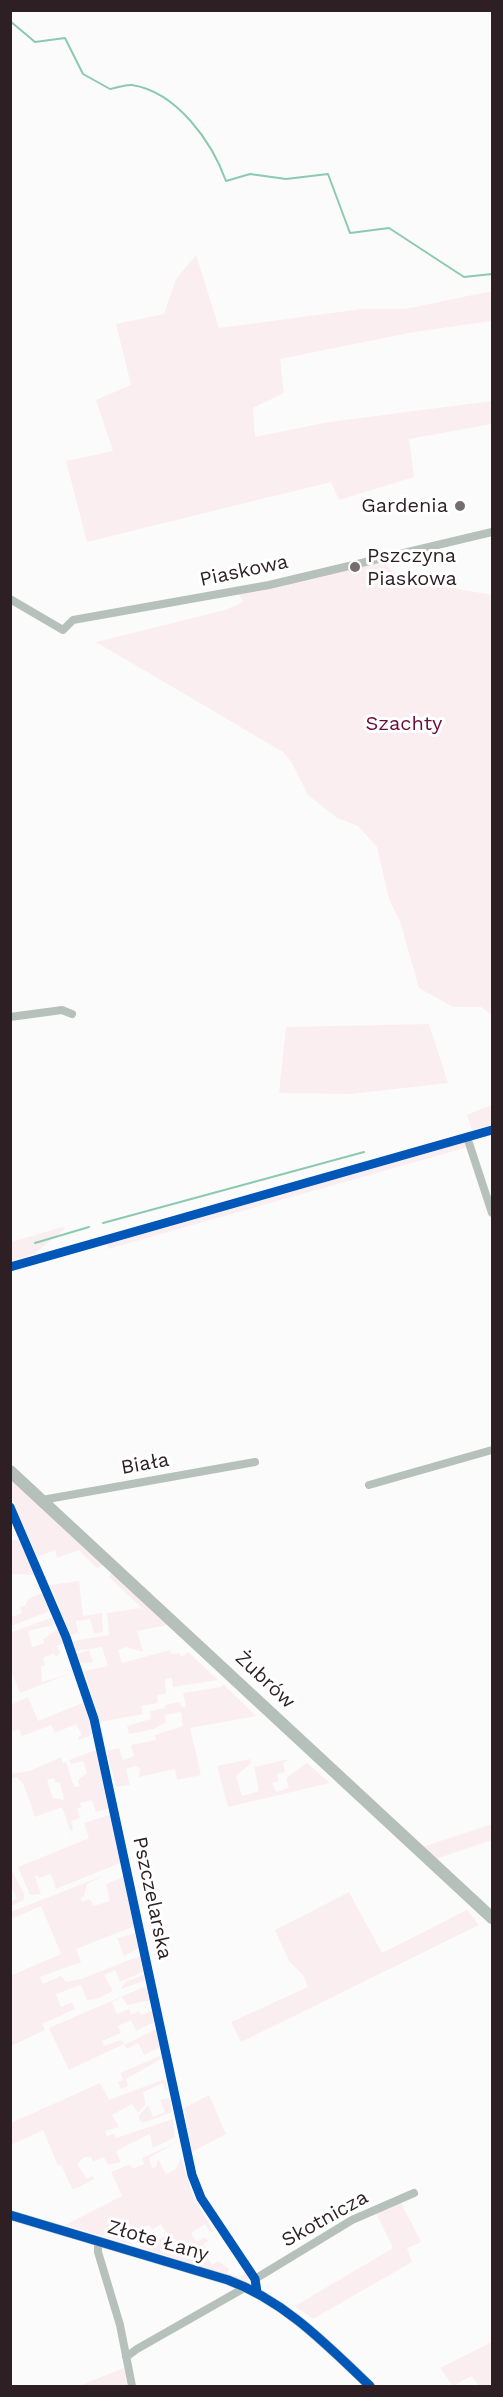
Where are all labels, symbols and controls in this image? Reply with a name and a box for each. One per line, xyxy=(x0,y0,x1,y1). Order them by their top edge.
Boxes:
place label: Gardenia xyxy=(361,494,448,518)
marker: Gardenia xyxy=(453,499,467,513)
place label: Pszczyna Piaskowa xyxy=(367,544,457,591)
street label: Piaskowa xyxy=(198,550,290,592)
marker: Pszczyna Piaskowa xyxy=(348,560,362,574)
park label: Szachty xyxy=(366,712,442,736)
street label: Biała xyxy=(119,1448,171,1480)
street label: Żubrów xyxy=(230,1646,300,1714)
street label: Pszczelarska xyxy=(127,1835,177,1961)
street label: Skotnicza xyxy=(278,2186,372,2252)
street label: Złote Łany xyxy=(105,2215,211,2267)

